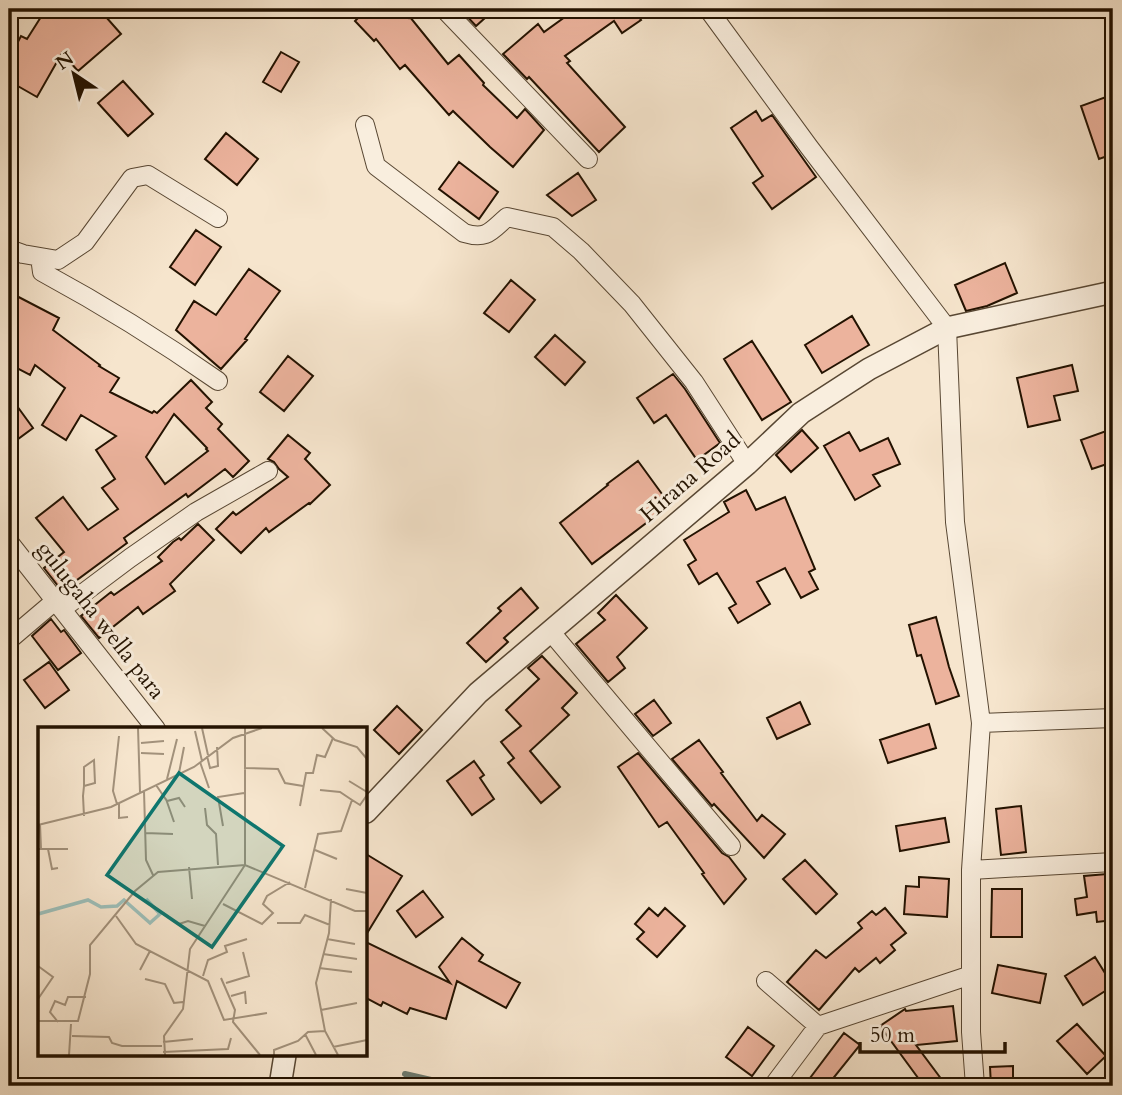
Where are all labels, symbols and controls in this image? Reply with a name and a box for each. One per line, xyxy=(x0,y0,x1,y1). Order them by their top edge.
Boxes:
north arrow xyxy=(38,38,108,108)
text: N xyxy=(51,45,79,76)
street label: Hirana Road xyxy=(633,424,747,529)
street label: gulugaha wella para xyxy=(29,535,173,706)
inset map xyxy=(38,727,368,1056)
scale bar xyxy=(860,1011,1005,1055)
text: 50 m xyxy=(870,1021,915,1050)

